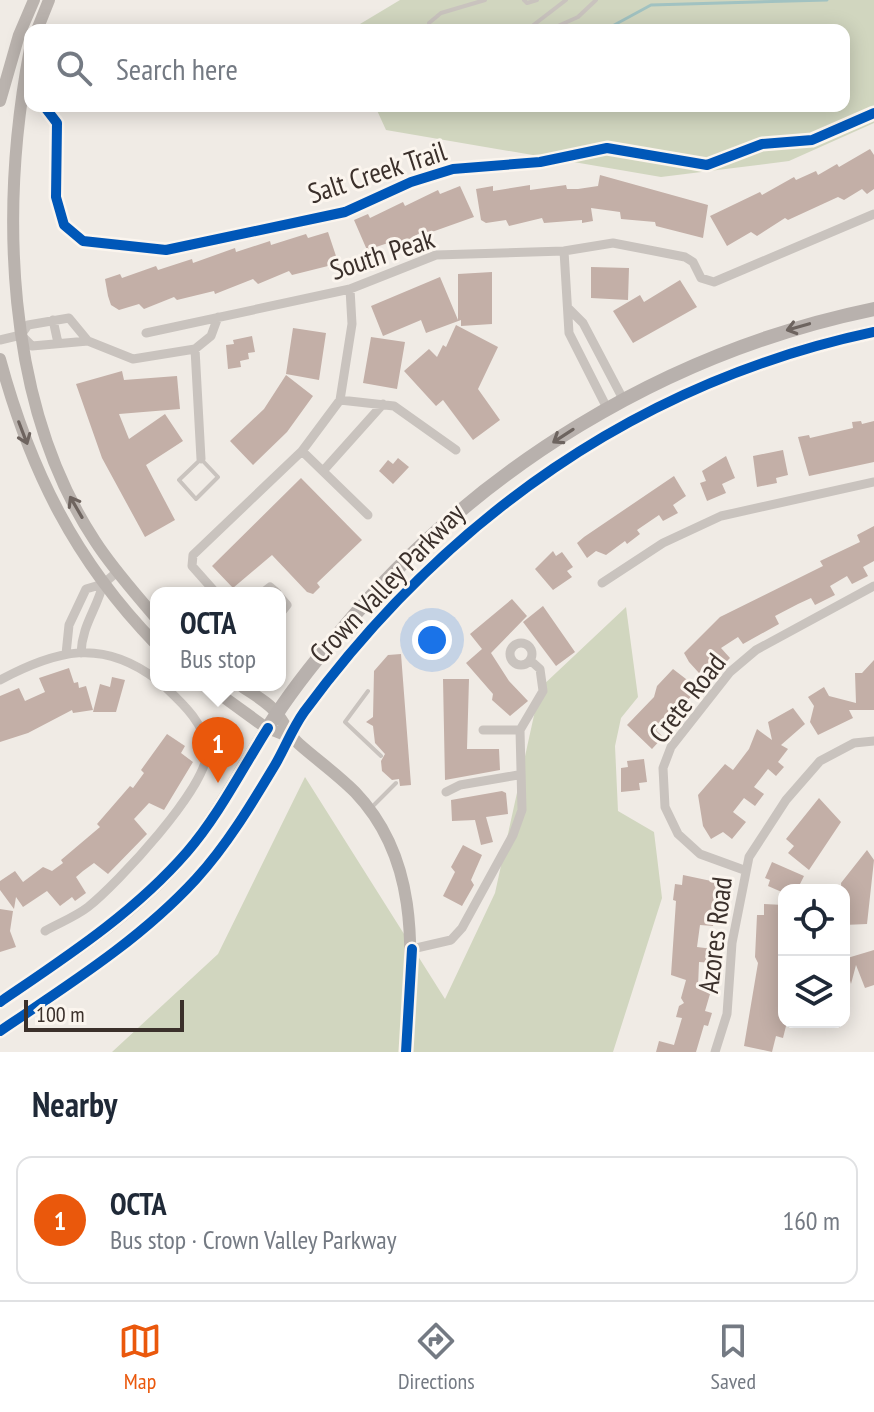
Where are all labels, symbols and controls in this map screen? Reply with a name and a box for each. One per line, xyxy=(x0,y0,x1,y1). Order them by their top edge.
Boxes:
search box xyxy=(24,24,850,112)
icon: search xyxy=(52,46,96,90)
text: Search here xyxy=(116,49,238,88)
street label: Salt Creek Trail xyxy=(303,132,451,211)
street label: South Peak xyxy=(325,219,439,288)
one-way arrow xyxy=(786,320,812,335)
one-way arrow xyxy=(17,421,31,445)
one-way arrow xyxy=(552,428,575,444)
street label: Crown Valley Parkway xyxy=(301,494,473,671)
one-way arrow xyxy=(68,496,83,520)
popup xyxy=(150,587,286,691)
text: OCTA xyxy=(180,603,236,642)
your location xyxy=(412,620,452,660)
text: Bus stop xyxy=(180,642,256,675)
street label: Crete Road xyxy=(640,645,733,750)
pin: 1 xyxy=(192,717,244,783)
street label: Azores Road xyxy=(689,875,740,995)
map controls xyxy=(778,884,850,1028)
button: locate xyxy=(778,884,850,956)
button: layers xyxy=(778,956,850,1028)
scale bar xyxy=(24,996,184,1032)
text: 100 m xyxy=(36,1000,85,1028)
text: Nearby xyxy=(32,1082,117,1126)
text: OCTA xyxy=(110,1184,166,1223)
text: 1 xyxy=(54,1204,66,1237)
text: 160 m xyxy=(782,1204,840,1237)
text: Bus stop · Crown Valley Parkway xyxy=(110,1223,396,1256)
tab: Map xyxy=(118,1319,162,1395)
tab: Directions xyxy=(398,1319,475,1395)
tab: Saved xyxy=(711,1319,756,1395)

